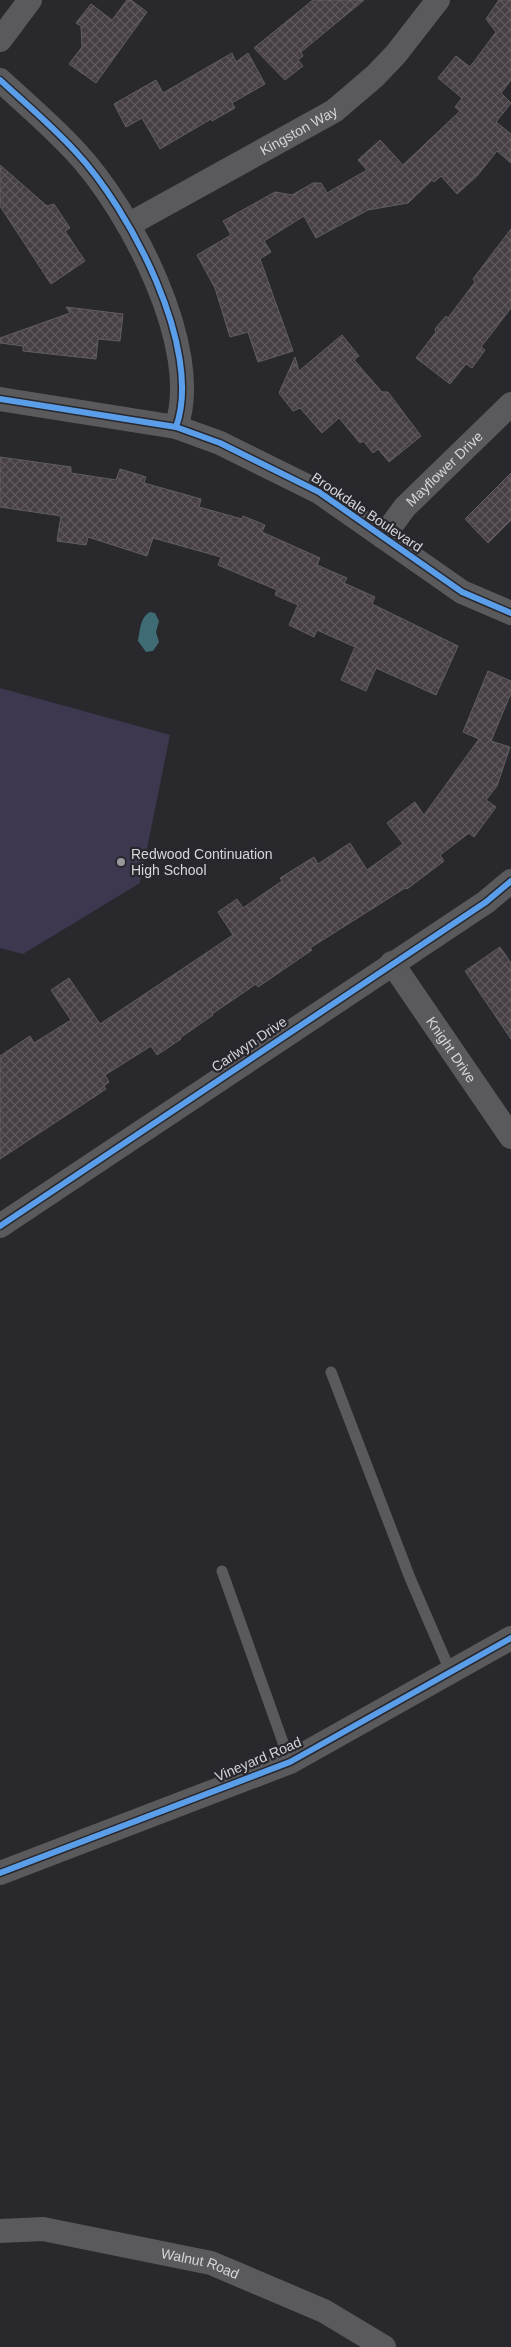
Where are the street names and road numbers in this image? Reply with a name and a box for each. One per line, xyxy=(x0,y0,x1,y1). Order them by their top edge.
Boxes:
street label: Kingston Way xyxy=(257,103,340,158)
street label: Mayflower Drive xyxy=(403,428,486,510)
street label: Brookdale Boulevard xyxy=(309,469,425,555)
street label: Carlwyn Drive xyxy=(208,1013,290,1075)
street label: Knight Drive xyxy=(423,1014,480,1086)
street label: Vineyard Road xyxy=(212,1734,304,1784)
street label: Walnut Road xyxy=(160,2245,242,2282)

